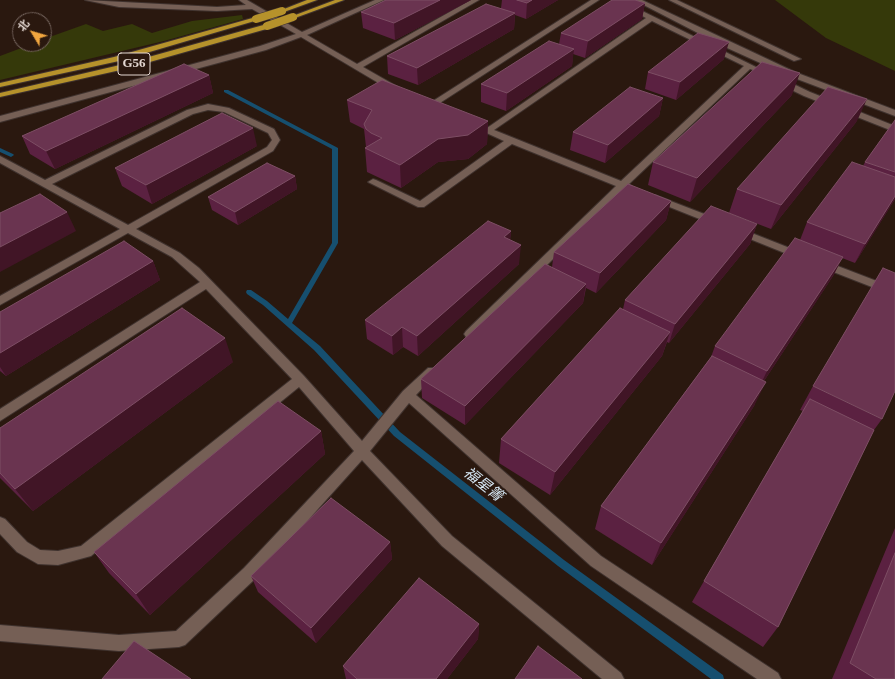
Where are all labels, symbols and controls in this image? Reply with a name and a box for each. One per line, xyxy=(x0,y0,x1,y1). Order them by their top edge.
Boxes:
north arrow xyxy=(12,12,52,52)
text: 北 xyxy=(15,17,31,33)
road number: G56 xyxy=(118,53,150,75)
water label: 福星箐 xyxy=(460,464,506,506)

